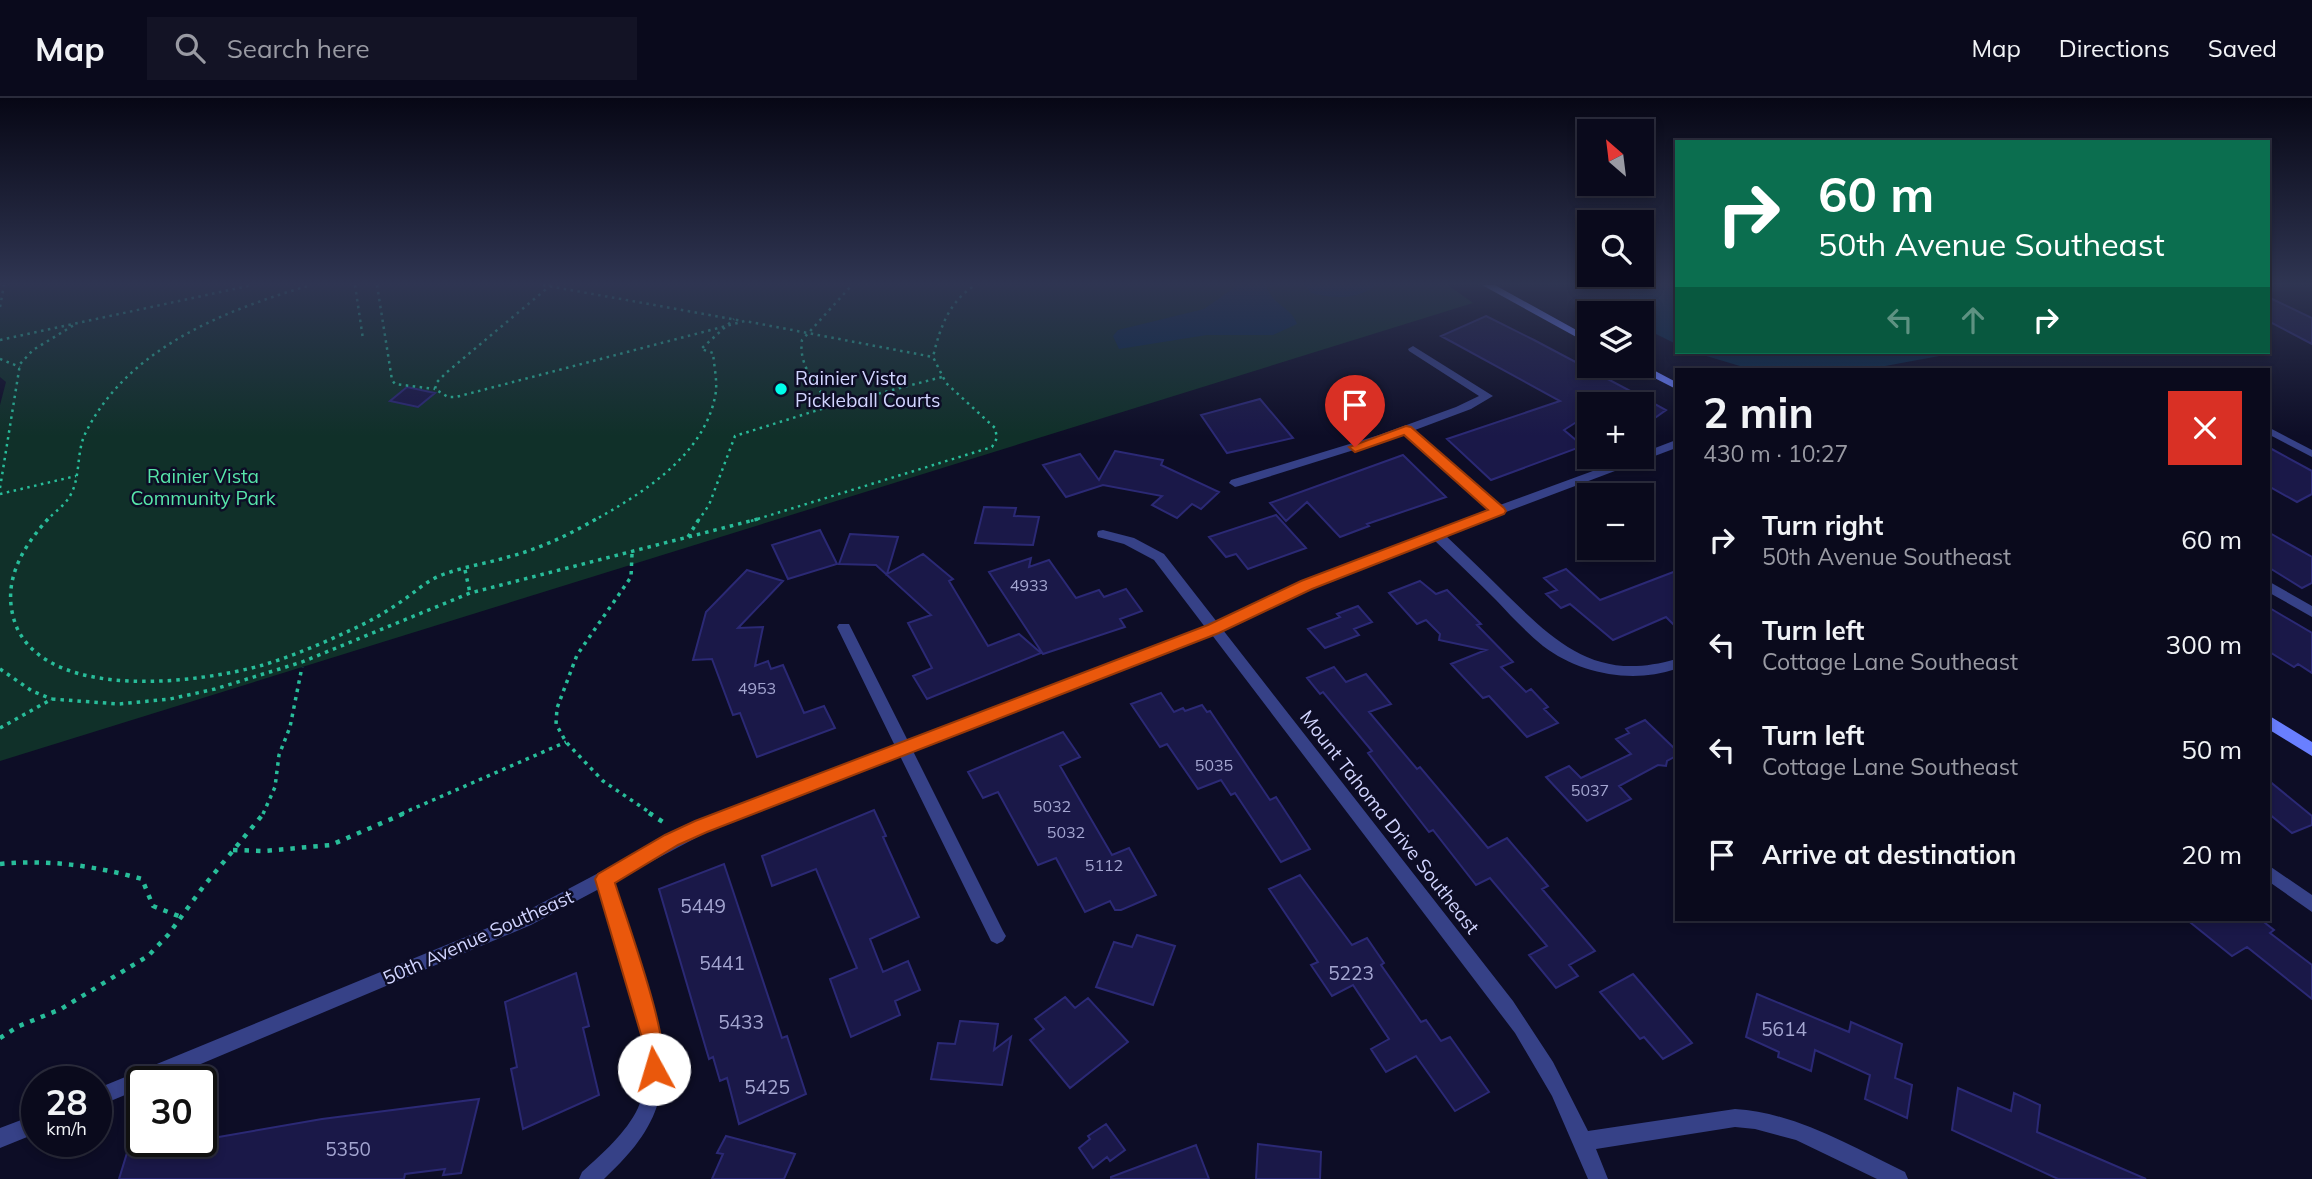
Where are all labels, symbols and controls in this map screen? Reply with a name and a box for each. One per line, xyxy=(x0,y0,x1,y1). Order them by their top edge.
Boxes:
search box xyxy=(147,17,637,80)
text: Map xyxy=(35,28,105,69)
icon: search xyxy=(171,29,209,67)
text: Search here xyxy=(227,32,370,65)
text: Map xyxy=(1971,33,2021,63)
text: Directions xyxy=(2059,33,2170,63)
text: Saved xyxy=(2208,33,2277,63)
north arrow xyxy=(1577,119,1654,196)
map controls xyxy=(1577,119,1654,560)
text: 60 m xyxy=(1818,163,1934,224)
icon: right xyxy=(1703,168,1794,259)
button: search xyxy=(1577,210,1654,287)
text: 50th Avenue Southeast xyxy=(1818,224,2165,264)
button: layers xyxy=(1577,301,1654,378)
icon: left xyxy=(1881,301,1919,339)
icon: ahead xyxy=(1954,301,1992,339)
icon: right xyxy=(2027,301,2065,339)
place label: Rainier Vista Pickleball Courts xyxy=(795,366,940,412)
pin xyxy=(1325,375,1385,447)
marker: Rainier Vista Pickleball Courts xyxy=(773,381,789,397)
icon: arrive xyxy=(1336,386,1374,424)
text: 2 min xyxy=(1703,386,1814,439)
button: close xyxy=(2168,391,2242,465)
button: + xyxy=(1577,392,1654,469)
text: 430 m · 10:27 xyxy=(1703,439,1848,468)
park label: Rainier Vista Community Park xyxy=(131,464,276,510)
button: − xyxy=(1577,483,1654,560)
text: Turn right xyxy=(1762,509,1883,542)
icon: right xyxy=(1703,521,1741,559)
text: 60 m xyxy=(2181,523,2242,556)
text: 50th Avenue Southeast xyxy=(1762,542,2011,571)
house number: 4933 xyxy=(1010,575,1048,595)
text: Turn left xyxy=(1762,614,1864,647)
icon: left xyxy=(1703,626,1741,664)
text: 300 m xyxy=(2166,628,2242,661)
text: Cottage Lane Southeast xyxy=(1762,647,2018,676)
house number: 4953 xyxy=(738,678,776,698)
street label: Mount Tahoma Drive Southeast xyxy=(1295,705,1485,939)
text: Turn left xyxy=(1762,719,1864,752)
icon: left xyxy=(1703,731,1741,769)
text: 50 m xyxy=(2181,733,2242,766)
text: Cottage Lane Southeast xyxy=(1762,752,2018,781)
house number: 5035 xyxy=(1195,755,1233,775)
house number: 5037 xyxy=(1571,780,1609,800)
house number: 5032 xyxy=(1033,796,1071,816)
house number: 5032 xyxy=(1047,822,1085,842)
icon: arrive xyxy=(1703,836,1741,874)
text: Arrive at destination xyxy=(1762,838,2017,871)
text: 20 m xyxy=(2181,838,2242,871)
house number: 5112 xyxy=(1085,855,1123,875)
street label: 50th Avenue Southeast xyxy=(379,884,577,990)
house number: 5449 xyxy=(680,894,726,918)
house number: 5441 xyxy=(699,951,745,975)
house number: 5223 xyxy=(1328,961,1374,985)
house number: 5433 xyxy=(718,1010,764,1034)
house number: 5614 xyxy=(1761,1017,1807,1041)
position arrow xyxy=(617,1032,691,1106)
speed limit sign: 30 xyxy=(126,1066,217,1157)
house number: 5425 xyxy=(744,1075,790,1099)
text: 28 xyxy=(45,1080,88,1124)
text: km/h xyxy=(46,1117,87,1140)
house number: 5350 xyxy=(325,1137,371,1161)

